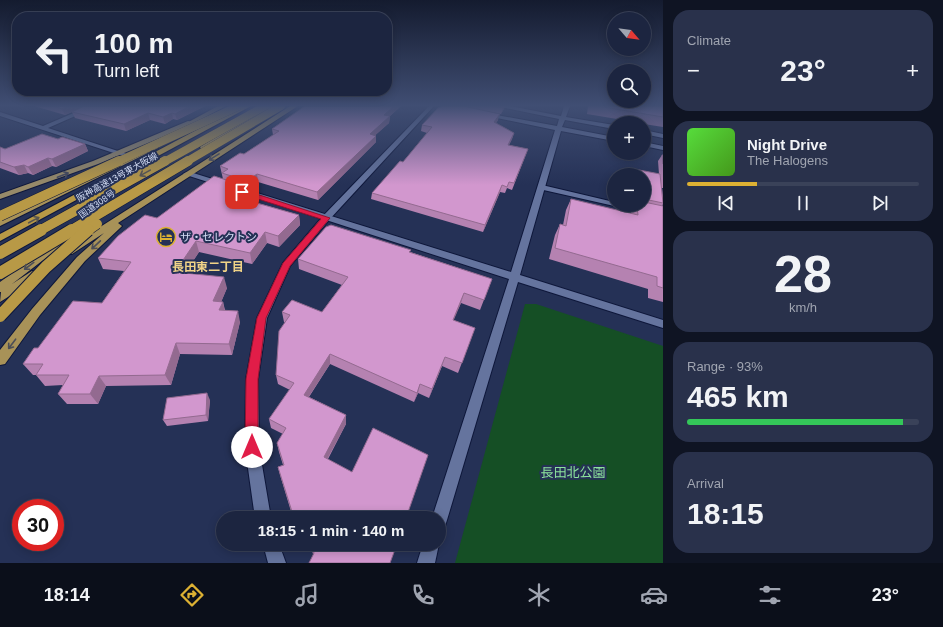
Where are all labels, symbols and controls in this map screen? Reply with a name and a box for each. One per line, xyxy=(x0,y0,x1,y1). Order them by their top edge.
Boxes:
north arrow xyxy=(607,12,651,56)
map controls xyxy=(607,12,651,212)
icon: left xyxy=(28,28,80,80)
text: 100 m xyxy=(94,28,173,59)
text: Climate xyxy=(687,33,731,48)
text: 23° xyxy=(780,54,826,87)
text: − xyxy=(687,58,700,83)
text: + xyxy=(906,58,919,83)
text: Turn left xyxy=(94,61,159,81)
button: search xyxy=(607,64,651,108)
button: + xyxy=(607,116,651,160)
text: Night Drive xyxy=(747,136,827,153)
street label: 阪神高速13号東大阪線 xyxy=(75,150,160,203)
one-way arrow xyxy=(209,153,220,161)
text: The Halogens xyxy=(747,153,828,168)
button: − xyxy=(607,168,651,212)
one-way arrow xyxy=(57,170,69,178)
one-way arrow xyxy=(139,170,151,177)
pin xyxy=(225,175,259,209)
icon: arrive xyxy=(231,181,253,203)
street label: 国道308号 xyxy=(77,188,117,220)
icon: previous xyxy=(715,192,737,214)
icon: pause xyxy=(792,192,814,214)
icon: next xyxy=(869,192,891,214)
one-way arrow xyxy=(28,216,40,223)
hotel icon: ザ・セレクトン xyxy=(155,226,177,248)
place label: ザ・セレクトン xyxy=(180,231,257,243)
one-way arrow xyxy=(91,241,101,250)
text: 28 xyxy=(774,245,832,303)
district label: 長田東二丁目 xyxy=(172,260,244,274)
one-way arrow xyxy=(24,262,35,270)
text: km/h xyxy=(789,300,817,315)
one-way arrow xyxy=(8,339,16,350)
text: Range · 93% xyxy=(687,359,763,374)
text: 465 km xyxy=(687,380,789,413)
position arrow xyxy=(231,426,273,468)
park label: 長田北公園 xyxy=(540,465,606,480)
text: Arrival xyxy=(687,476,724,491)
text: 18:15 xyxy=(687,497,764,530)
speed limit sign: 30 xyxy=(12,499,64,551)
text: 18:15 · 1 min · 140 m xyxy=(258,522,404,539)
icon: directions xyxy=(178,581,206,609)
icon: music xyxy=(293,581,321,609)
icon: phone xyxy=(409,581,437,609)
icon: climate xyxy=(525,581,553,609)
icon: car xyxy=(640,581,668,609)
icon: filters xyxy=(756,581,784,609)
text: 18:14 xyxy=(44,585,90,605)
text: 23° xyxy=(872,585,899,605)

